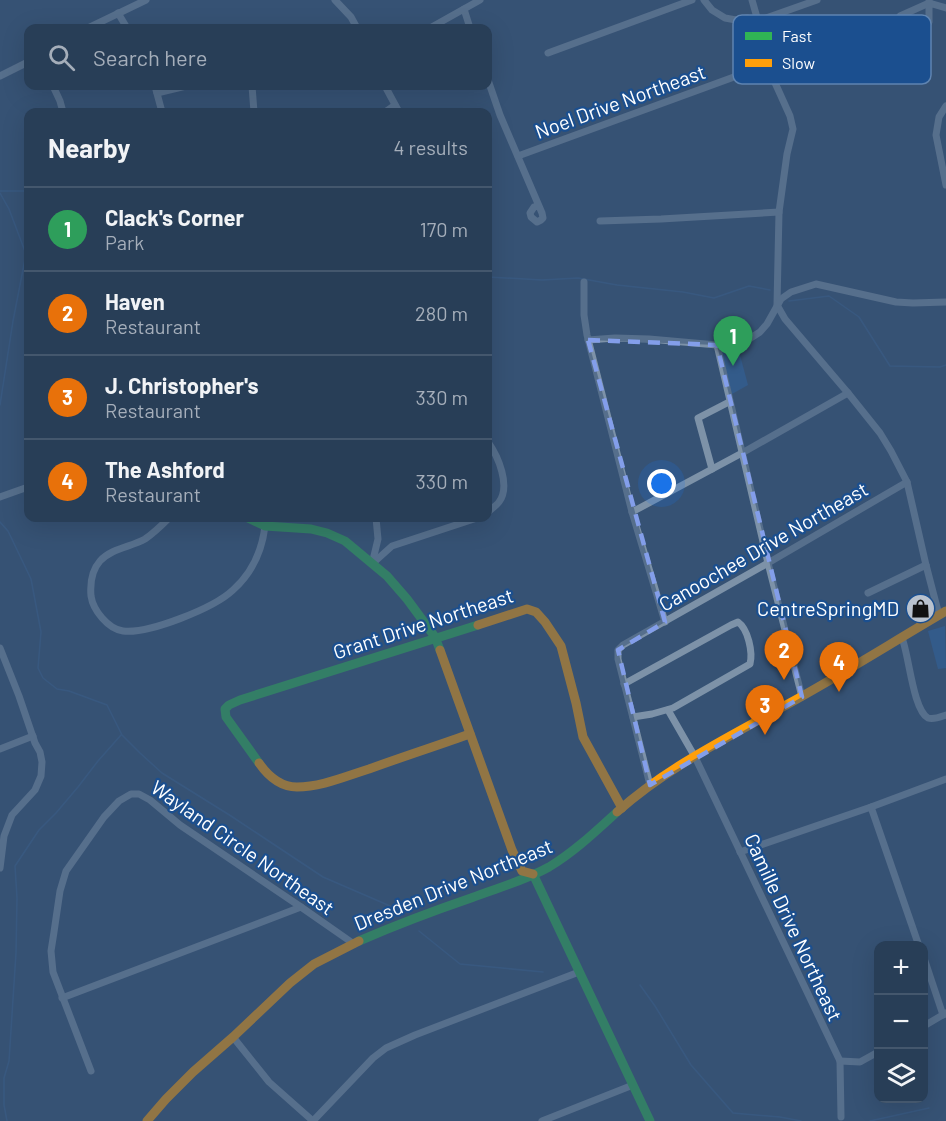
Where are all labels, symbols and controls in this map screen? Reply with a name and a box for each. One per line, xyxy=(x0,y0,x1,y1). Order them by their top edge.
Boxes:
legend xyxy=(733,15,931,84)
search box xyxy=(24,24,492,90)
text: Fast xyxy=(782,26,812,45)
icon: search xyxy=(45,41,78,74)
text: Search here xyxy=(93,44,207,70)
text: Slow xyxy=(782,53,815,72)
street label: Noel Drive Northeast xyxy=(531,59,709,143)
text: Nearby xyxy=(48,132,130,163)
text: 4 results xyxy=(393,135,468,159)
text: Clack's Corner xyxy=(105,204,244,230)
text: 1 xyxy=(64,217,71,241)
text: 170 m xyxy=(420,217,468,241)
text: Park xyxy=(105,230,144,254)
text: Haven xyxy=(105,288,165,314)
text: 2 xyxy=(62,301,73,325)
text: 280 m xyxy=(415,301,468,325)
text: Restaurant xyxy=(105,314,201,338)
pin: 1 xyxy=(714,316,752,366)
text: J. Christopher's xyxy=(105,372,258,398)
text: 3 xyxy=(62,385,73,409)
text: 330 m xyxy=(416,385,468,409)
text: Restaurant xyxy=(105,398,201,422)
text: The Ashford xyxy=(105,456,225,482)
text: 4 xyxy=(61,469,74,493)
text: 330 m xyxy=(416,469,468,493)
your location xyxy=(647,469,676,498)
street label: Canoochee Drive Northeast xyxy=(654,476,872,616)
text: Restaurant xyxy=(105,482,201,506)
street label: Grant Drive Northeast xyxy=(330,583,516,663)
shop icon: CentreSpringMD xyxy=(904,592,936,624)
place label: CentreSpringMD xyxy=(757,596,899,620)
pin: 2 xyxy=(764,630,804,680)
pin: 4 xyxy=(820,642,858,692)
pin: 3 xyxy=(746,686,784,735)
street label: Wayland Circle Northeast xyxy=(147,775,339,919)
street label: Camille Drive Northeast xyxy=(740,830,848,1024)
street label: Dresden Drive Northeast xyxy=(350,833,556,935)
map controls xyxy=(874,941,928,1103)
button: + xyxy=(874,941,928,995)
button: − xyxy=(874,995,928,1049)
button: layers xyxy=(874,1049,928,1103)

